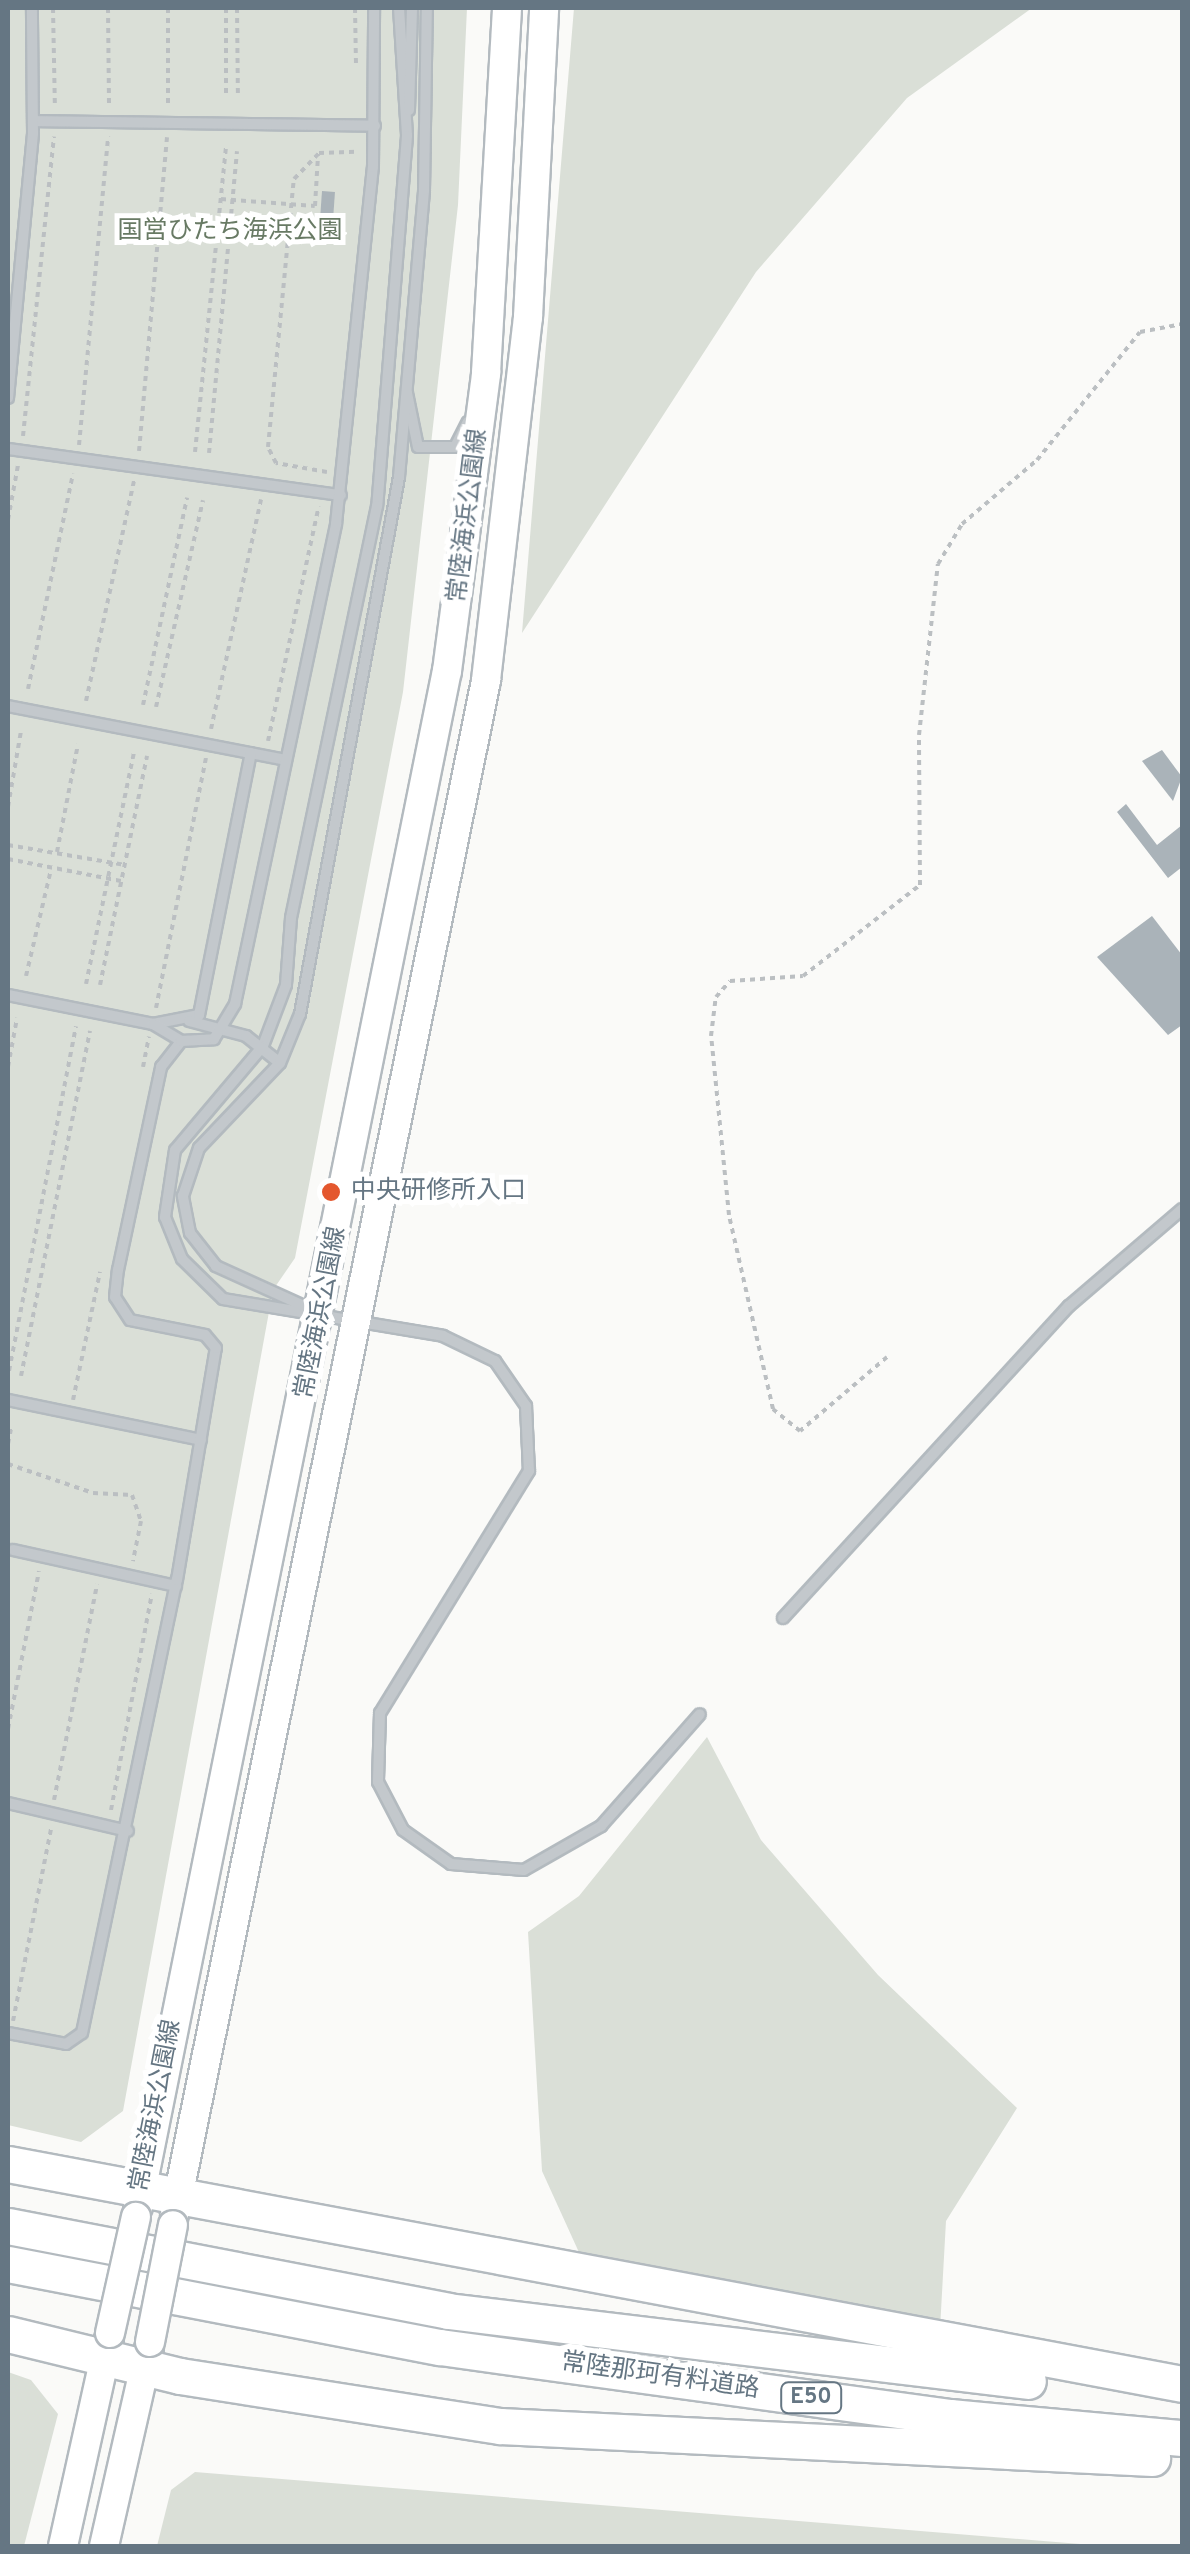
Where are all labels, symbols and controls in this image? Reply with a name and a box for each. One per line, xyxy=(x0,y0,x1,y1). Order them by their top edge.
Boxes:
park label: 国営ひたち海浜公園 xyxy=(118,217,342,247)
street label: 常陸海浜公園線 xyxy=(443,427,495,605)
place label: 中央研修所入口 xyxy=(351,1177,526,1207)
marker: 中央研修所入口 xyxy=(320,1181,342,1203)
street label: 常陸海浜公園線 xyxy=(291,1224,353,1402)
street label: 常陸海浜公園線 xyxy=(126,2017,188,2195)
street label: 常陸那珂有料道路 xyxy=(559,2348,761,2406)
road number: E50 xyxy=(778,2381,844,2415)

